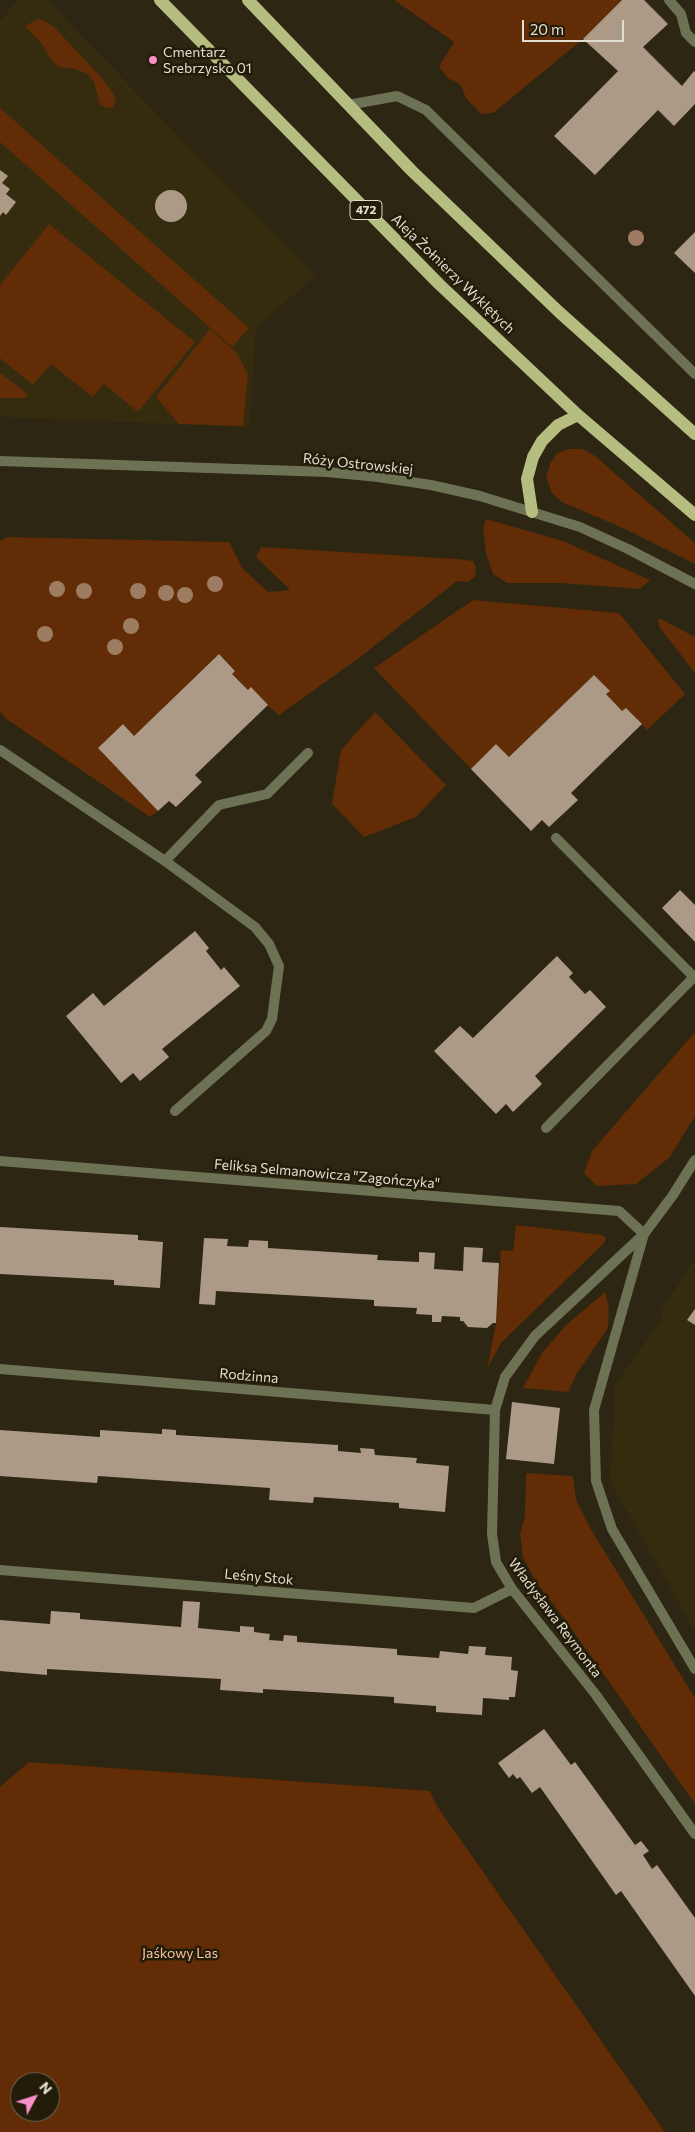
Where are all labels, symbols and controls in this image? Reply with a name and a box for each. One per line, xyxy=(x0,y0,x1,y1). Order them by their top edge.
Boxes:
scale bar xyxy=(525,10,628,42)
text: 20 m xyxy=(530,20,564,38)
place label: Cmentarz Srebrzysko 01 xyxy=(163,44,252,76)
marker: Cmentarz Srebrzysko 01 xyxy=(147,54,159,66)
road number: 472 xyxy=(350,200,382,220)
street label: Aleja Żołnierzy Wyklętych xyxy=(388,211,518,337)
street label: Róży Ostrowskiej xyxy=(302,450,414,478)
street label: Feliksa Selmanowicza "Zagończyka" xyxy=(213,1156,441,1192)
street label: Rodzinna xyxy=(219,1365,279,1387)
street label: Władysława Reymonta xyxy=(505,1555,605,1681)
street label: Leśny Stok xyxy=(224,1566,294,1588)
park label: Jaśkowy Las xyxy=(142,1945,218,1961)
north arrow xyxy=(10,2072,60,2122)
text: N xyxy=(36,2078,56,2097)

